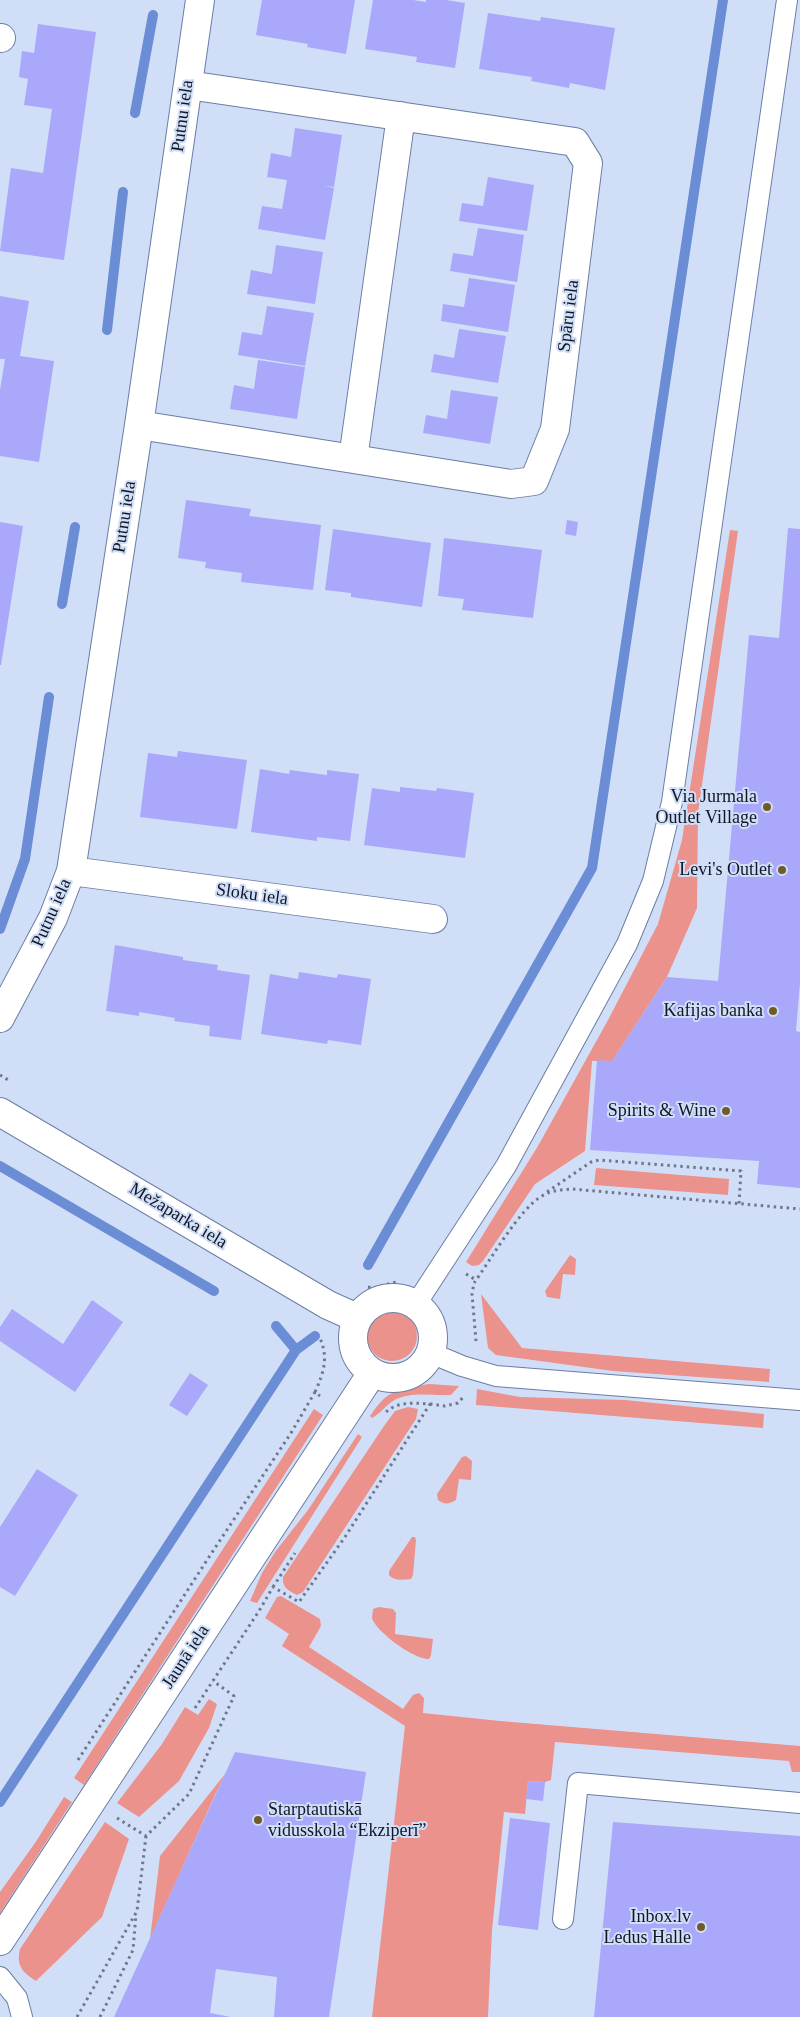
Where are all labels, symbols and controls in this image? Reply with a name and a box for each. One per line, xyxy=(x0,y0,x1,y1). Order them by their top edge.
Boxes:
street label: Putnu iela xyxy=(167,79,199,153)
street label: Spāru iela xyxy=(554,279,584,353)
street label: Putnu iela xyxy=(109,480,141,554)
place label: Via Jurmala Outlet Village xyxy=(656,786,757,829)
marker: Via Jurmala Outlet Village xyxy=(761,801,773,813)
place label: Levi's Outlet xyxy=(679,859,772,881)
marker: Levi's Outlet xyxy=(776,864,788,876)
street label: Putnu iela xyxy=(27,875,77,951)
street label: Sloku iela xyxy=(215,879,289,911)
place label: Kafijas banka xyxy=(664,1000,763,1022)
marker: Kafijas banka xyxy=(767,1005,779,1017)
place label: Spirits & Wine xyxy=(608,1100,716,1122)
marker: Spirits & Wine xyxy=(720,1105,732,1117)
street label: Mežaparka iela xyxy=(125,1178,231,1254)
street label: Jaunā iela xyxy=(157,1621,215,1693)
place label: Starptautiskā vidusskola “Ekziperī” xyxy=(268,1799,426,1842)
marker: Starptautiskā vidusskola “Ekziperī” xyxy=(252,1814,264,1826)
place label: Inbox.lv Ledus Halle xyxy=(604,1906,691,1948)
marker: Inbox.lv Ledus Halle xyxy=(695,1921,707,1933)

